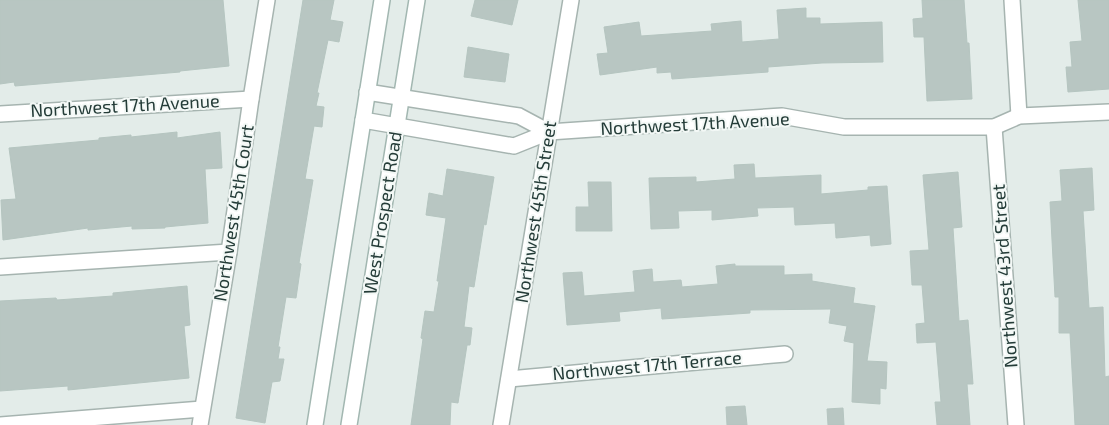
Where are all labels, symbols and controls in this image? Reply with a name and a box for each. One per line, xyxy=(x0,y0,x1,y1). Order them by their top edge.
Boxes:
street label: Northwest 17th Avenue xyxy=(30,89,220,121)
street label: Northwest 17th Avenue xyxy=(600,107,790,139)
street label: Northwest 45th Street xyxy=(510,119,560,304)
street label: Northwest 45th Court xyxy=(208,123,258,303)
street label: West Prospect Road xyxy=(358,130,406,296)
street label: Northwest 43rd Street xyxy=(987,183,1021,369)
street label: Northwest 17th Terrace xyxy=(551,346,742,384)

